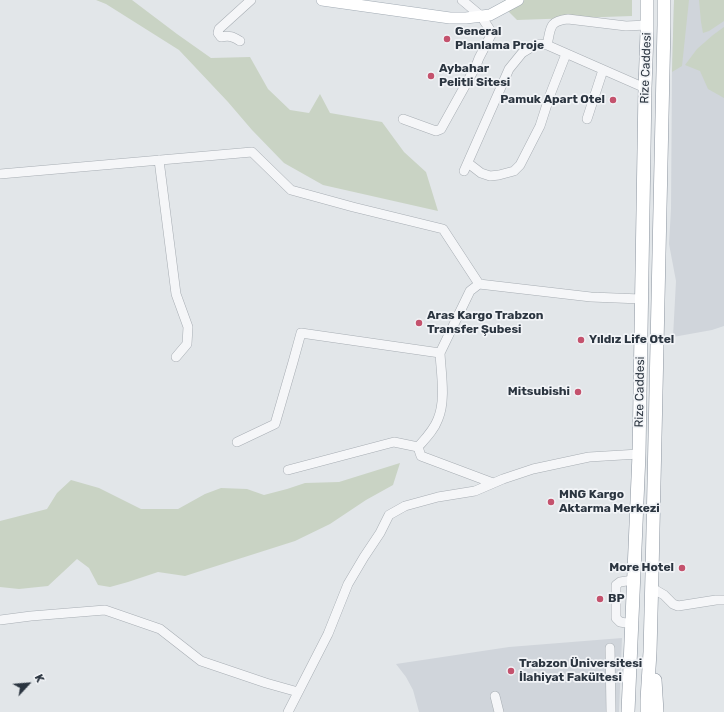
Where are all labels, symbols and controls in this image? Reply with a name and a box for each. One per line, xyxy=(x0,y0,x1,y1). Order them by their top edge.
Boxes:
place label: General Planlama Proje xyxy=(455,25,544,53)
street label: Rize Caddesi xyxy=(638,32,654,104)
marker: General Planlama Proje xyxy=(442,34,452,44)
place label: Aybahar Pelitli Sitesi xyxy=(439,62,510,90)
marker: Aybahar Pelitli Sitesi xyxy=(426,71,436,81)
place label: Pamuk Apart Otel xyxy=(500,93,605,107)
marker: Pamuk Apart Otel xyxy=(608,95,618,105)
place label: Aras Kargo Trabzon Transfer Şubesi xyxy=(427,309,544,337)
marker: Aras Kargo Trabzon Transfer Şubesi xyxy=(414,318,424,328)
place label: Yıldız Life Otel xyxy=(589,333,674,347)
marker: Yıldız Life Otel xyxy=(576,335,586,345)
street label: Rize Caddesi xyxy=(632,356,648,428)
place label: Mitsubishi xyxy=(508,385,570,399)
marker: Mitsubishi xyxy=(573,387,583,397)
place label: MNG Kargo Aktarma Merkezi xyxy=(559,488,660,516)
marker: MNG Kargo Aktarma Merkezi xyxy=(546,497,556,507)
place label: More Hotel xyxy=(609,561,674,575)
marker: More Hotel xyxy=(677,563,687,573)
place label: BP xyxy=(608,592,625,606)
marker: BP xyxy=(595,594,605,604)
place label: Trabzon Üniversitesi İlahiyat Fakültesi xyxy=(519,657,642,685)
north arrow xyxy=(8,664,48,704)
marker: Trabzon Üniversitesi İlahiyat Fakültesi xyxy=(506,666,516,676)
text: K xyxy=(32,672,47,685)

